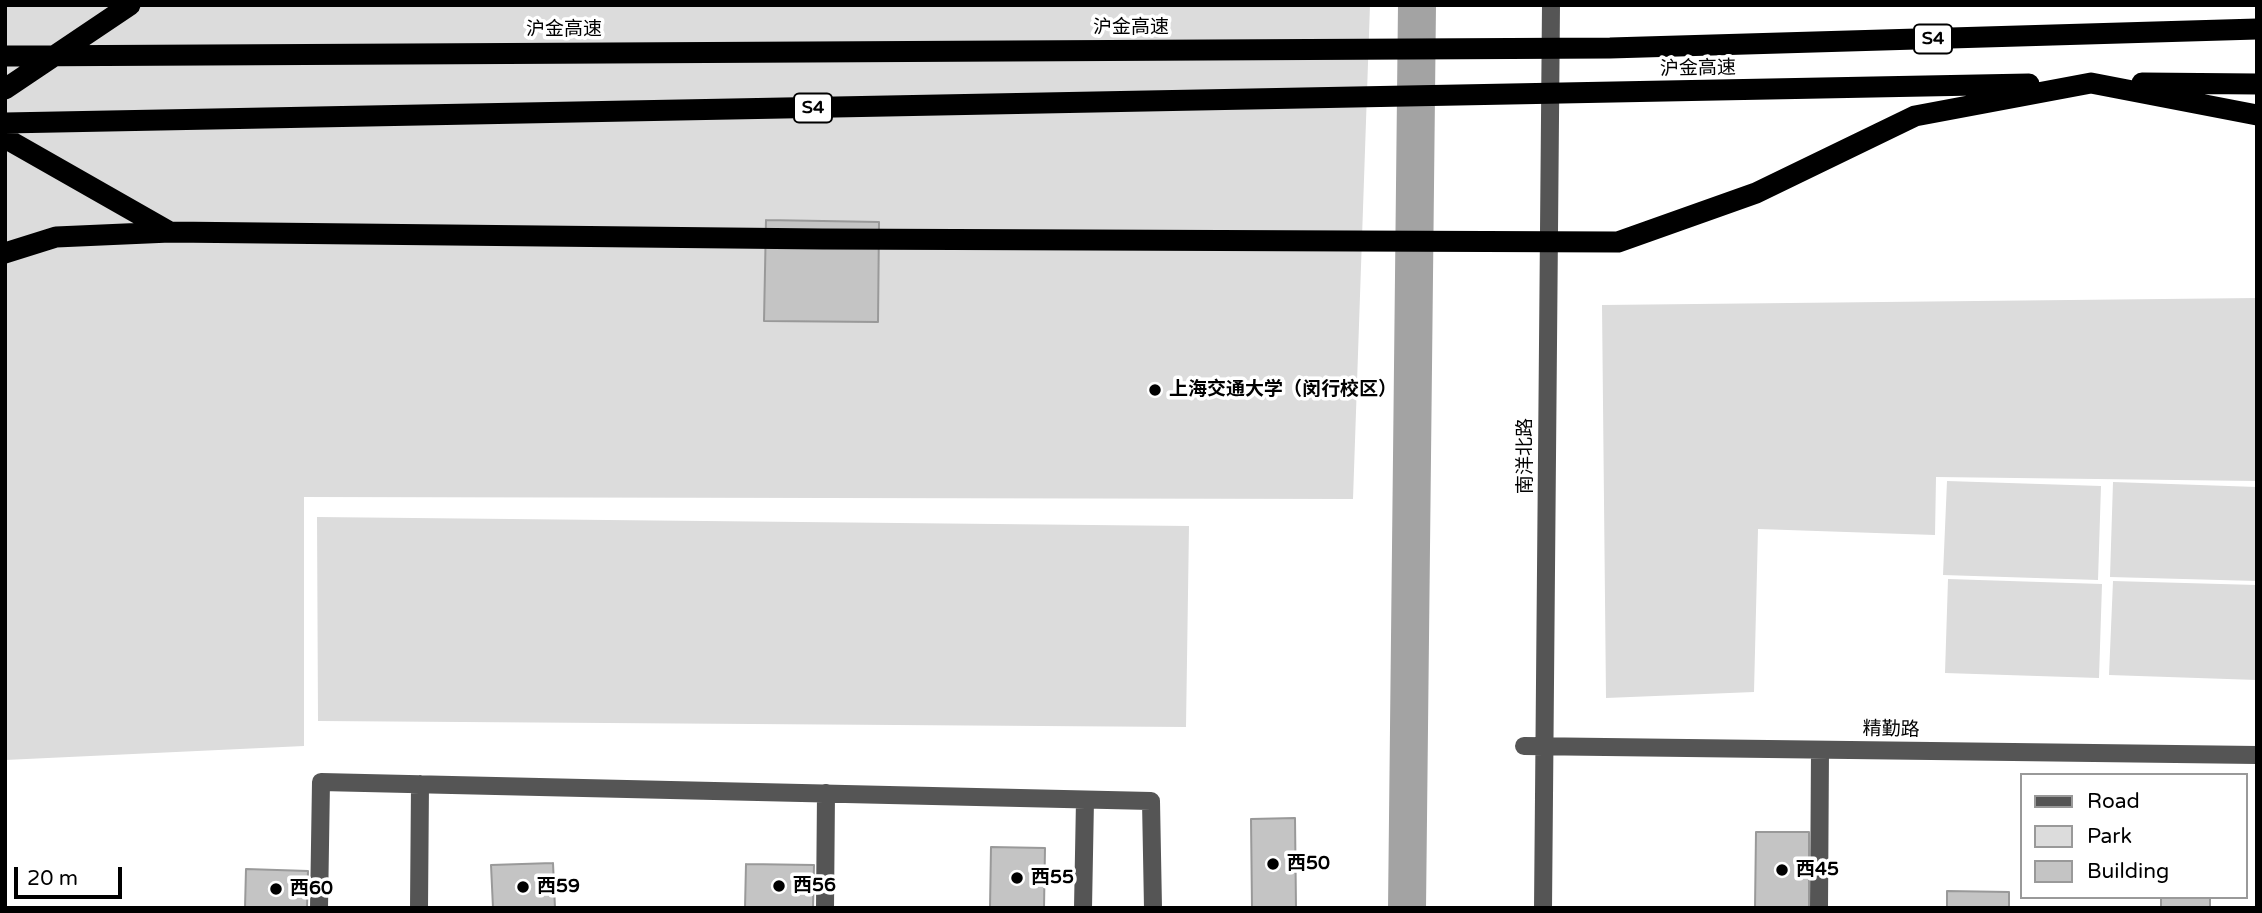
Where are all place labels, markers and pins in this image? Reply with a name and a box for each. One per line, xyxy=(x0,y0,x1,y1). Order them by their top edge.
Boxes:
place label: 上海交通大学（闵行校区） xyxy=(1169,379,1397,401)
marker: 上海交通大学（闵行校区） xyxy=(1147,382,1163,398)
place label: 西50 xyxy=(1287,853,1330,875)
marker: 西50 xyxy=(1265,856,1281,872)
place label: 西45 xyxy=(1796,859,1839,881)
marker: 西45 xyxy=(1774,862,1790,878)
place label: 西55 xyxy=(1031,867,1074,889)
marker: 西55 xyxy=(1009,870,1025,886)
place label: 西56 xyxy=(793,875,836,897)
place label: 西59 xyxy=(537,876,580,898)
place label: 西60 xyxy=(290,878,333,900)
marker: 西56 xyxy=(771,878,787,894)
marker: 西59 xyxy=(515,879,531,895)
marker: 西60 xyxy=(268,881,284,897)

